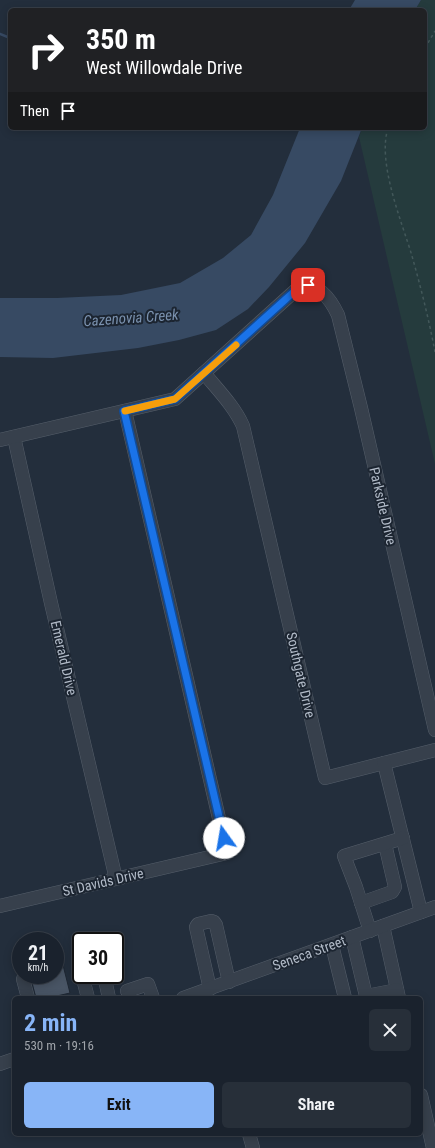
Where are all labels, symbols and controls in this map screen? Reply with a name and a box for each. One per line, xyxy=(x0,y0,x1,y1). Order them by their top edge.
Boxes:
text: 350 m xyxy=(86,23,156,56)
icon: right xyxy=(20,24,72,76)
text: West Willowdale Drive xyxy=(86,57,243,78)
icon: arrive xyxy=(57,100,79,122)
text: Then xyxy=(20,102,49,120)
pin xyxy=(291,268,325,302)
icon: arrive xyxy=(297,274,319,296)
water label: Cazenovia Creek xyxy=(83,306,180,330)
street label: Parkside Drive xyxy=(366,466,400,547)
street label: Emerald Drive xyxy=(48,619,80,697)
street label: Southgate Drive xyxy=(283,631,319,720)
position arrow xyxy=(203,817,245,859)
street label: St Davids Drive xyxy=(61,865,146,899)
speed limit sign: 30 xyxy=(72,932,124,984)
street label: Seneca Street xyxy=(270,932,348,974)
text: 21 xyxy=(28,941,48,965)
text: km/h xyxy=(28,962,48,973)
text: 2 min xyxy=(24,1009,77,1037)
button: close xyxy=(369,1009,411,1051)
text: 530 m · 19:16 xyxy=(24,1038,94,1053)
button: Exit xyxy=(24,1082,214,1128)
button: Share xyxy=(222,1082,411,1128)

